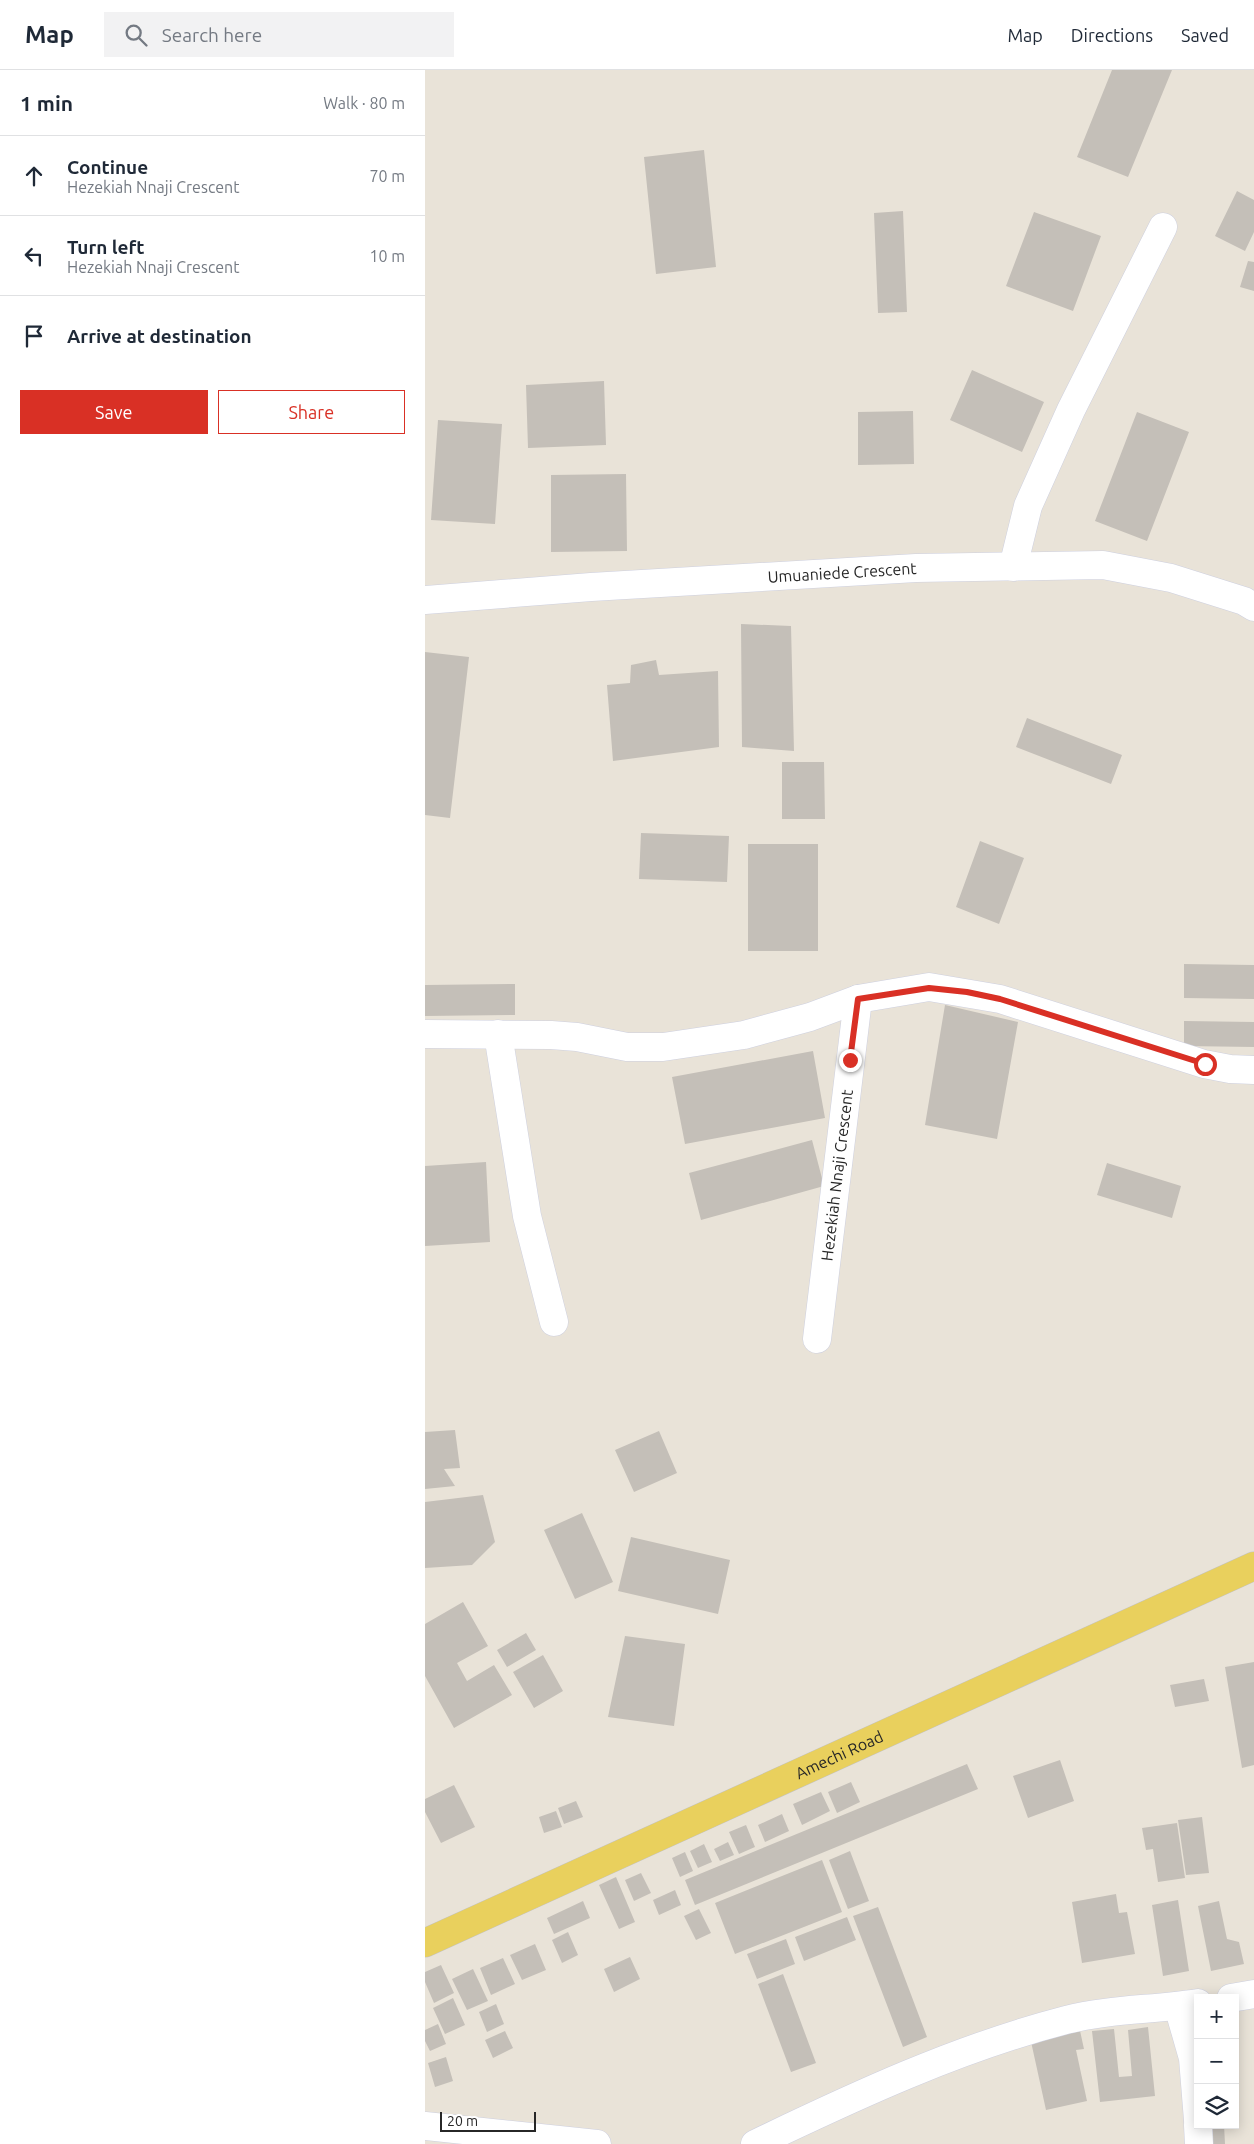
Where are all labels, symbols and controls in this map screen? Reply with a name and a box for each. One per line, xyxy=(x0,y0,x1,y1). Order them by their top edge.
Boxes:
search box xyxy=(104,12,454,57)
text: Map xyxy=(25,21,74,48)
icon: search xyxy=(122,21,150,49)
text: Search here xyxy=(162,24,262,46)
text: Map xyxy=(1007,25,1043,45)
text: Directions xyxy=(1071,25,1153,45)
text: Saved xyxy=(1181,25,1229,45)
text: 1 min xyxy=(20,91,73,115)
text: Walk · 80 m xyxy=(323,94,405,112)
text: Continue xyxy=(67,156,148,178)
icon: ahead xyxy=(20,162,48,190)
text: 70 m xyxy=(369,167,405,185)
text: Hezekiah Nnaji Crescent xyxy=(67,178,240,196)
text: Turn left xyxy=(67,236,145,258)
icon: left xyxy=(20,242,48,270)
text: 10 m xyxy=(369,247,405,265)
text: Hezekiah Nnaji Crescent xyxy=(67,258,240,276)
icon: arrive xyxy=(20,322,48,350)
text: Arrive at destination xyxy=(67,325,252,347)
button: Save xyxy=(20,390,208,434)
button: Share xyxy=(218,390,405,434)
street label: Umuaniede Crescent xyxy=(767,559,918,586)
route end xyxy=(839,1049,862,1072)
route start xyxy=(1194,1053,1217,1076)
street label: Hezekiah Nnaji Crescent xyxy=(817,1088,856,1262)
street label: Amechi Road xyxy=(793,1727,886,1782)
map controls xyxy=(1194,1994,1239,2129)
button: + xyxy=(1194,1994,1239,2039)
button: − xyxy=(1194,2039,1239,2084)
button: layers xyxy=(1194,2084,1239,2129)
scale bar xyxy=(440,2109,536,2132)
text: 20 m xyxy=(447,2113,478,2129)

